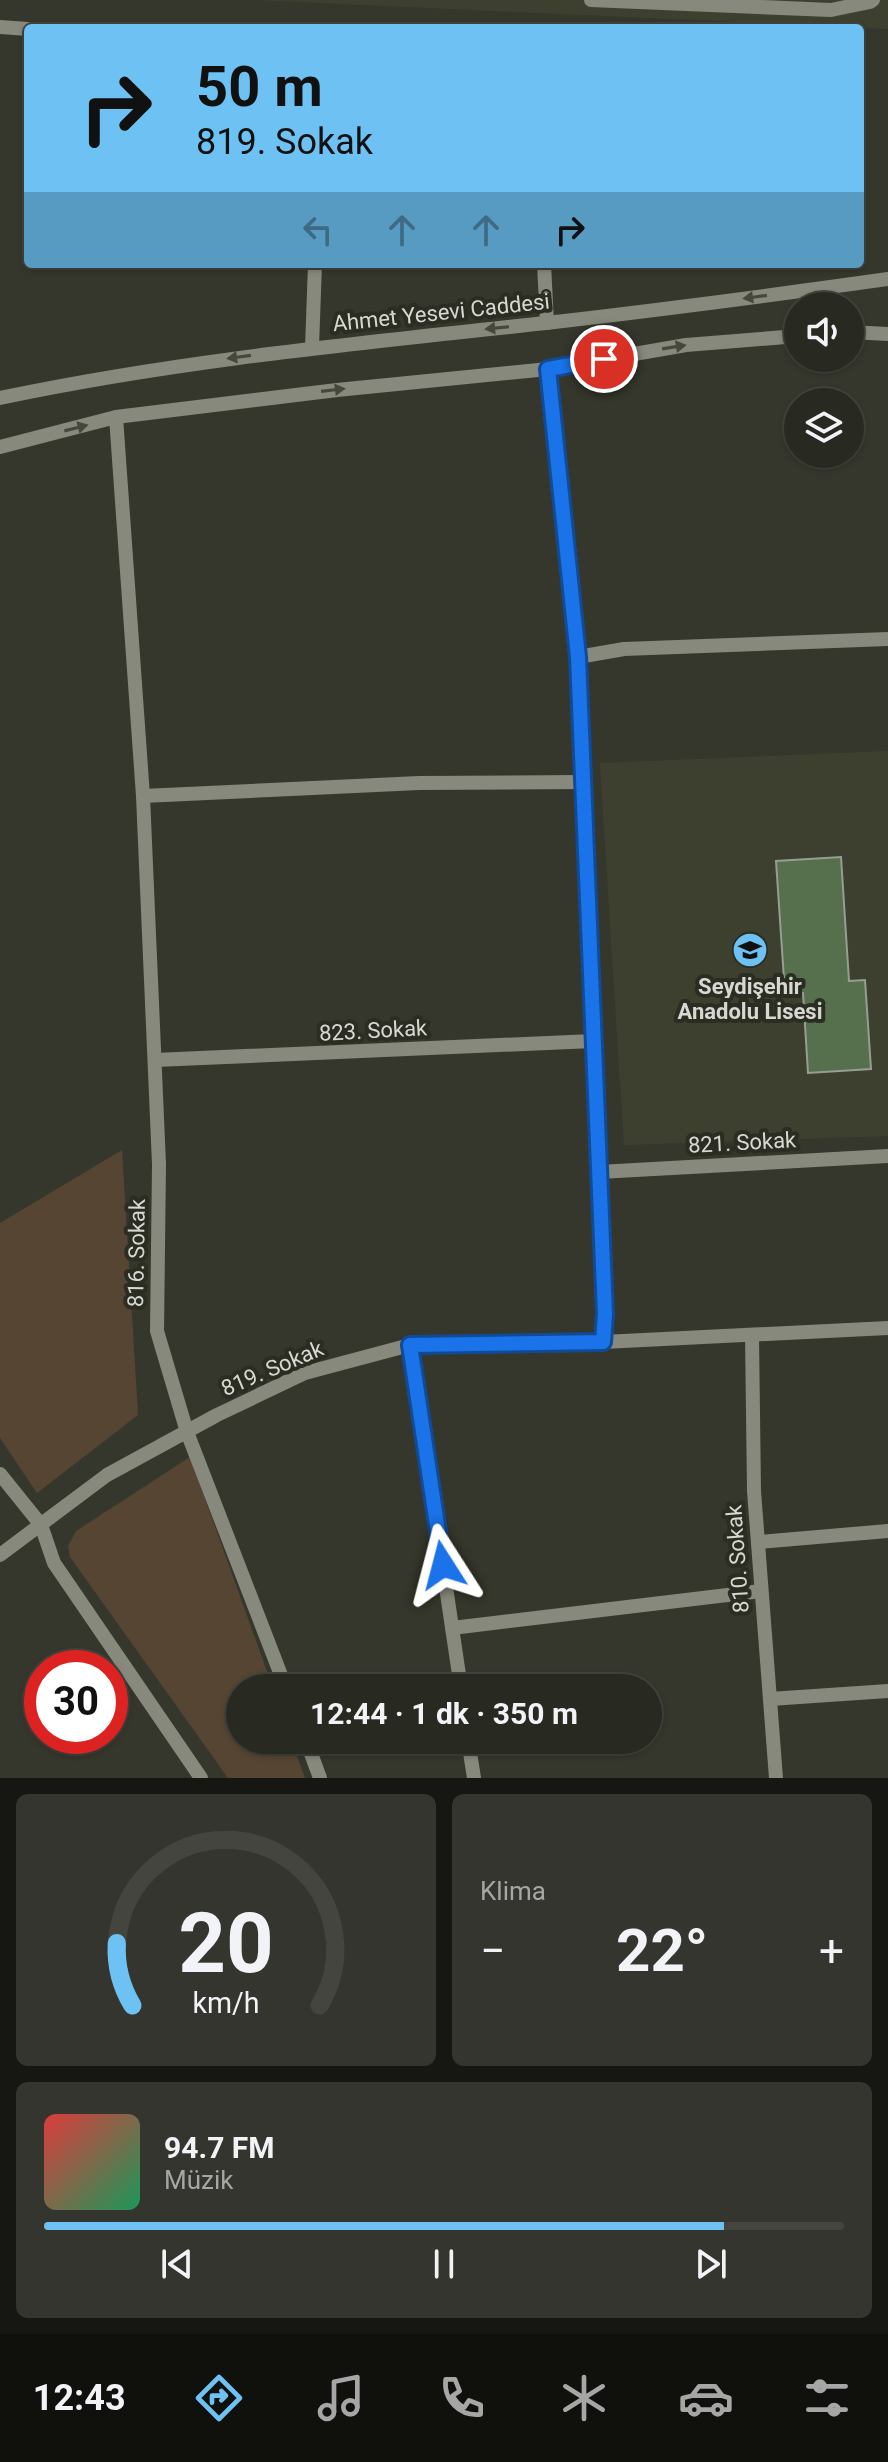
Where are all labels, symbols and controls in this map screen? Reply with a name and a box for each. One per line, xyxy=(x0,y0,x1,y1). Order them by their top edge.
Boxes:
text: 50 m xyxy=(196,54,323,120)
icon: right xyxy=(64,56,168,160)
text: 819. Sokak xyxy=(196,121,373,163)
icon: left xyxy=(296,208,340,252)
icon: ahead xyxy=(380,208,424,252)
icon: ahead xyxy=(464,208,508,252)
icon: right xyxy=(548,208,592,252)
street label: Ahmet Yesevi Caddesi xyxy=(331,289,551,336)
one-way arrow xyxy=(742,291,767,304)
map controls xyxy=(784,292,864,468)
button: sound xyxy=(784,292,864,372)
one-way arrow xyxy=(484,321,509,334)
pin xyxy=(570,325,638,393)
icon: arrive xyxy=(582,337,626,381)
one-way arrow xyxy=(662,341,687,353)
one-way arrow xyxy=(226,351,251,364)
one-way arrow xyxy=(321,384,346,397)
button: layers xyxy=(784,388,864,468)
one-way arrow xyxy=(63,421,88,433)
school or university icon: Seydişehir Anadolu Lisesi xyxy=(731,931,769,969)
place label: Seydişehir Anadolu Lisesi xyxy=(678,974,822,1024)
street label: 823. Sokak xyxy=(318,1015,429,1046)
street label: 821. Sokak xyxy=(687,1127,798,1158)
street label: 816. Sokak xyxy=(123,1198,150,1307)
street label: 819. Sokak xyxy=(217,1335,328,1401)
street label: 810. Sokak xyxy=(721,1503,754,1614)
position arrow xyxy=(401,1523,485,1607)
speed limit sign: 30 xyxy=(24,1650,128,1754)
text: 12:44 · 1 dk · 350 m xyxy=(310,1696,578,1731)
text: Klima xyxy=(480,1876,546,1906)
text: 20 xyxy=(178,1895,274,1992)
text: 22° xyxy=(616,1915,708,1986)
text: − xyxy=(480,1925,505,1977)
text: + xyxy=(819,1925,844,1977)
text: km/h xyxy=(192,1986,260,2020)
text: 94.7 FM xyxy=(164,2130,275,2165)
text: Müzik xyxy=(164,2165,233,2195)
icon: previous xyxy=(155,2242,199,2286)
icon: pause xyxy=(422,2242,466,2286)
icon: next xyxy=(689,2242,733,2286)
icon: directions xyxy=(191,2370,247,2426)
icon: music xyxy=(313,2370,369,2426)
icon: phone xyxy=(434,2370,490,2426)
icon: climate xyxy=(556,2370,612,2426)
icon: car xyxy=(678,2370,734,2426)
icon: filters xyxy=(799,2370,855,2426)
text: 12:43 xyxy=(33,2377,126,2419)

